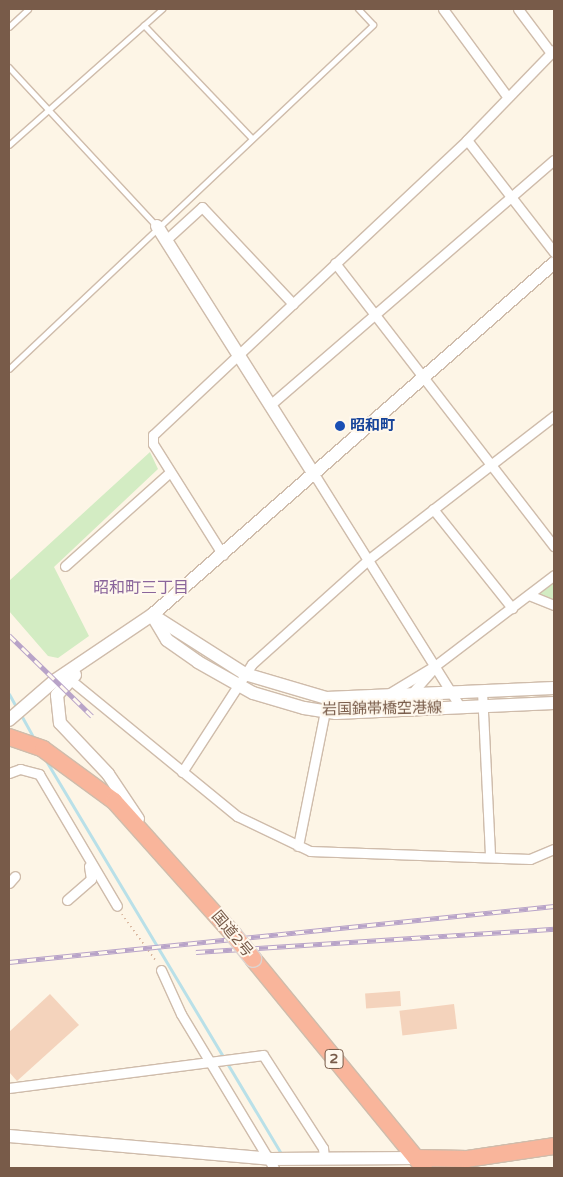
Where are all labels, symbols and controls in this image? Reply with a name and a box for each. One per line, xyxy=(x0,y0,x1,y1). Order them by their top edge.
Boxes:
place label: 昭和町 xyxy=(350,417,395,435)
marker: 昭和町 xyxy=(334,420,346,432)
district label: 昭和町三丁目 xyxy=(93,578,189,598)
street label: 岩国錦帯橋空港線 xyxy=(322,699,442,719)
street label: 国道2号 xyxy=(208,907,256,961)
road number: 2 xyxy=(324,1048,344,1070)

